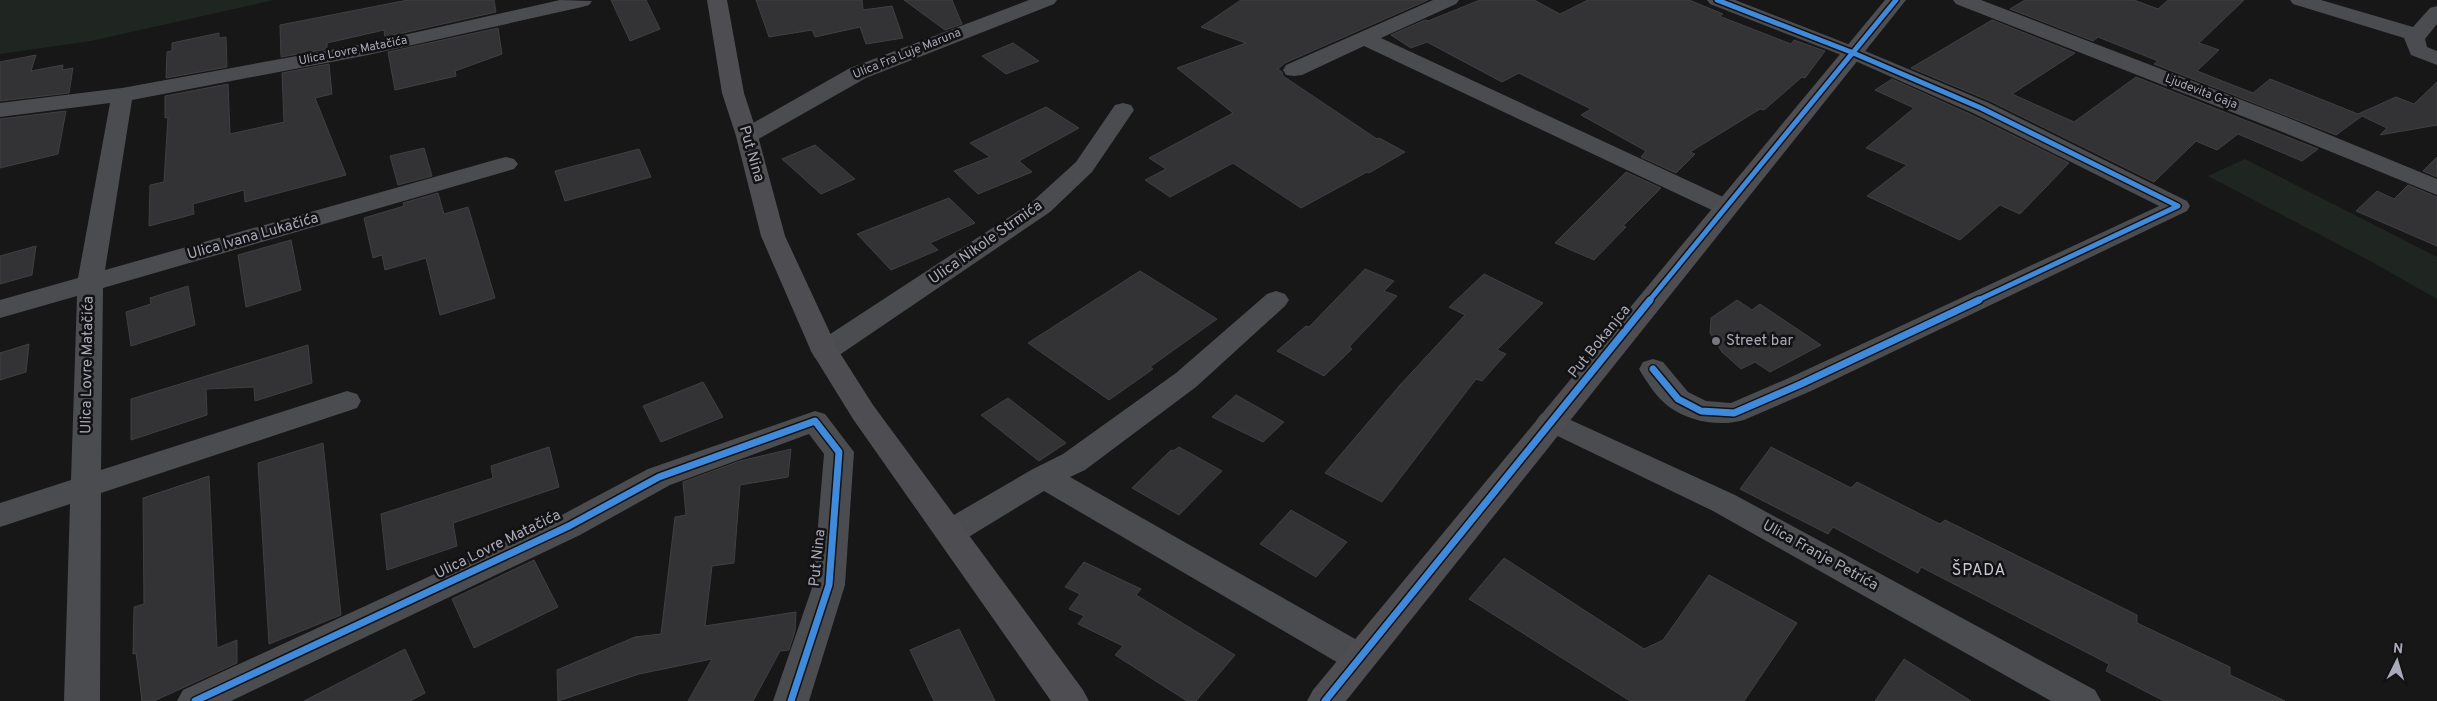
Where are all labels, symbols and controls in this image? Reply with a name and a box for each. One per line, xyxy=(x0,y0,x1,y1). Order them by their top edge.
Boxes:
street label: Ulica Fra Luje Maruna xyxy=(851,25,963,83)
street label: Ulica Lovre Matačića xyxy=(297,33,409,69)
street label: Ljudevita Gaja xyxy=(2162,71,2240,113)
street label: Put Nina xyxy=(734,124,768,184)
street label: Ulica Nikole Strmića xyxy=(926,197,1046,289)
street label: Ulica Ivana Lukačića xyxy=(185,209,321,265)
street label: Ulica Lovre Matačića xyxy=(77,296,99,434)
street label: Put Bokanjca xyxy=(1565,301,1635,383)
place label: Street bar xyxy=(1726,332,1794,351)
marker: Street bar xyxy=(1710,335,1722,347)
street label: Ulica Lovre Matačića xyxy=(432,506,564,584)
street label: Ulica Franje Petrića xyxy=(1759,516,1881,596)
street label: Put Nina xyxy=(806,528,830,588)
district label: ŠPADA xyxy=(1952,559,2006,581)
north arrow xyxy=(2372,636,2422,686)
text: N xyxy=(2392,641,2404,658)

